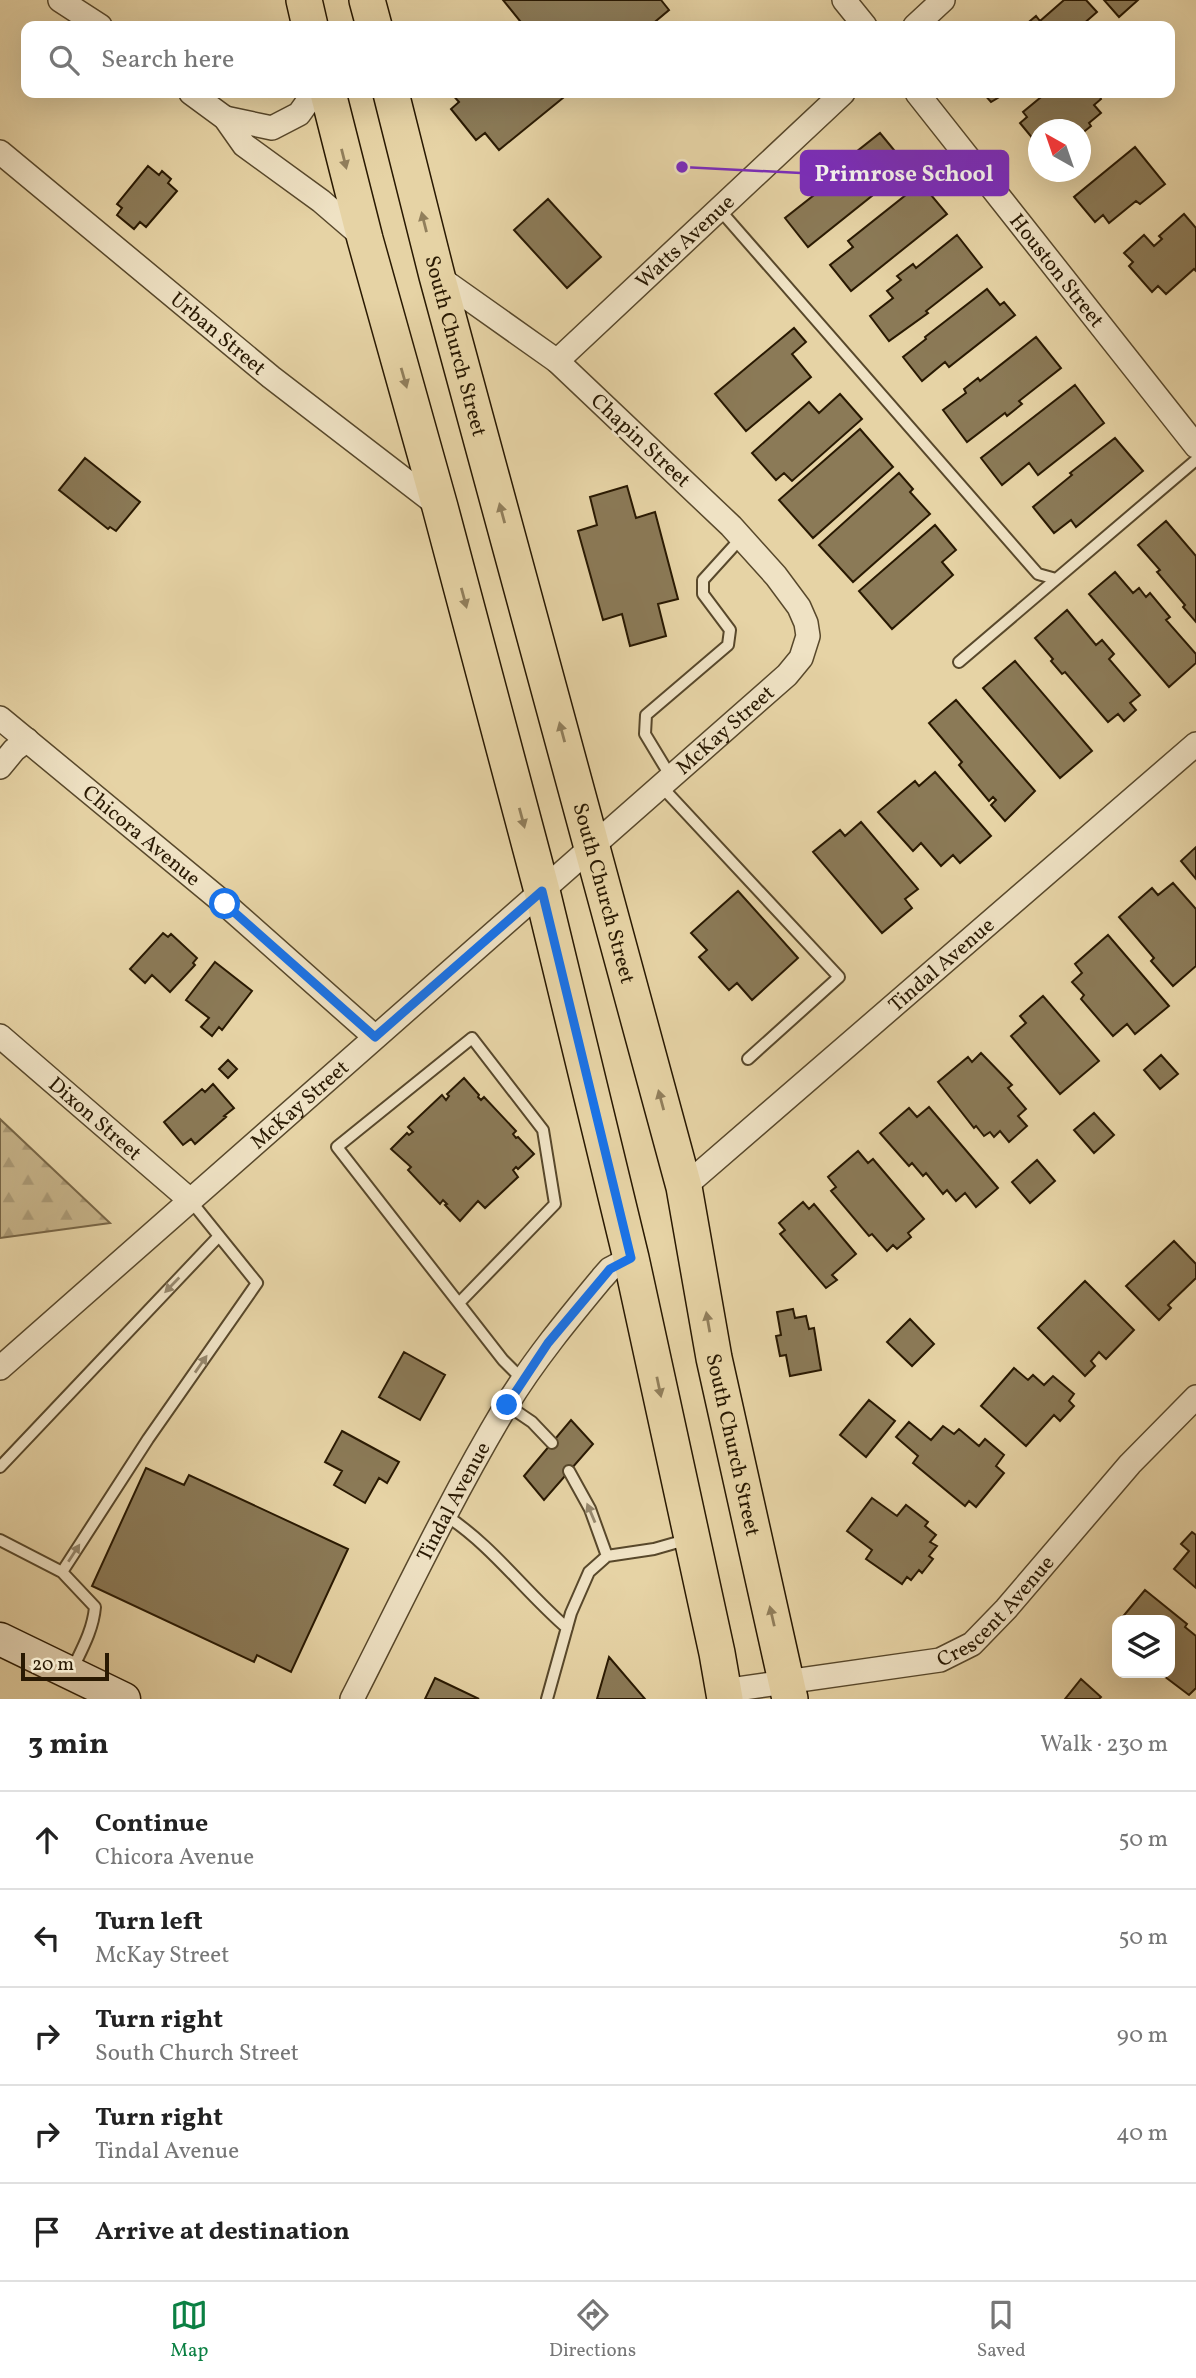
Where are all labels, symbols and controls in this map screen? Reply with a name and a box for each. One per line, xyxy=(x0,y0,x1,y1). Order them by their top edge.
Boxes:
search box xyxy=(21,21,1175,98)
icon: search xyxy=(45,41,83,79)
text: Search here xyxy=(101,42,234,78)
north arrow xyxy=(1028,119,1091,182)
one-way arrow xyxy=(339,148,350,170)
callout: Primrose School xyxy=(801,151,1008,195)
text: Primrose School xyxy=(815,159,994,191)
street label: Watts Avenue xyxy=(630,189,742,296)
street label: Houston Street xyxy=(1002,208,1110,334)
one-way arrow xyxy=(418,211,429,233)
street label: South Church Street xyxy=(416,253,493,440)
street label: Urban Street xyxy=(163,286,272,383)
one-way arrow xyxy=(399,368,410,390)
street label: Chapin Street xyxy=(584,387,696,495)
one-way arrow xyxy=(496,502,507,524)
one-way arrow xyxy=(459,587,470,609)
street label: McKay Street xyxy=(670,679,782,782)
one-way arrow xyxy=(556,721,567,743)
street label: Chicora Avenue xyxy=(76,779,206,894)
street label: South Church Street xyxy=(564,800,641,987)
one-way arrow xyxy=(517,807,528,829)
route start xyxy=(209,888,240,919)
street label: Tindal Avenue xyxy=(883,912,1001,1020)
street label: McKay Street xyxy=(245,1054,356,1157)
street label: Dixon Street xyxy=(41,1071,147,1168)
one-way arrow xyxy=(655,1089,666,1111)
one-way arrow xyxy=(164,1277,181,1294)
one-way arrow xyxy=(702,1311,713,1333)
street label: South Church Street xyxy=(697,1351,766,1539)
one-way arrow xyxy=(194,1355,208,1373)
one-way arrow xyxy=(654,1376,665,1398)
route end xyxy=(491,1389,522,1420)
street label: Tindal Avenue xyxy=(411,1437,498,1567)
one-way arrow xyxy=(585,1502,596,1523)
one-way arrow xyxy=(68,1543,81,1562)
street label: Crescent Avenue xyxy=(932,1550,1062,1675)
one-way arrow xyxy=(767,1605,778,1627)
map controls xyxy=(1112,1615,1175,1678)
button: layers xyxy=(1112,1615,1175,1678)
scale bar xyxy=(21,1650,108,1682)
text: 20 m xyxy=(32,1652,74,1678)
text: 3 min xyxy=(28,1724,109,1766)
text: Walk · 230 m xyxy=(1040,1729,1168,1761)
text: Continue xyxy=(95,1806,208,1842)
icon: ahead xyxy=(28,1821,66,1859)
text: 50 m xyxy=(1119,1824,1168,1856)
text: Chicora Avenue xyxy=(95,1842,254,1874)
text: Turn left xyxy=(95,1904,203,1940)
icon: left xyxy=(28,1919,66,1957)
text: 50 m xyxy=(1119,1922,1168,1954)
text: McKay Street xyxy=(95,1940,229,1972)
text: Turn right xyxy=(95,2002,223,2038)
icon: right xyxy=(28,2017,66,2055)
text: 90 m xyxy=(1117,2020,1168,2052)
text: South Church Street xyxy=(95,2038,299,2070)
text: Turn right xyxy=(95,2100,223,2136)
icon: right xyxy=(28,2115,66,2153)
text: 40 m xyxy=(1116,2118,1168,2150)
text: Tindal Avenue xyxy=(95,2136,239,2168)
icon: arrive xyxy=(28,2213,66,2251)
text: Arrive at destination xyxy=(95,2214,350,2250)
tab: Map xyxy=(170,2296,208,2364)
tab: Directions xyxy=(549,2296,636,2364)
tab: Saved xyxy=(977,2296,1026,2364)

